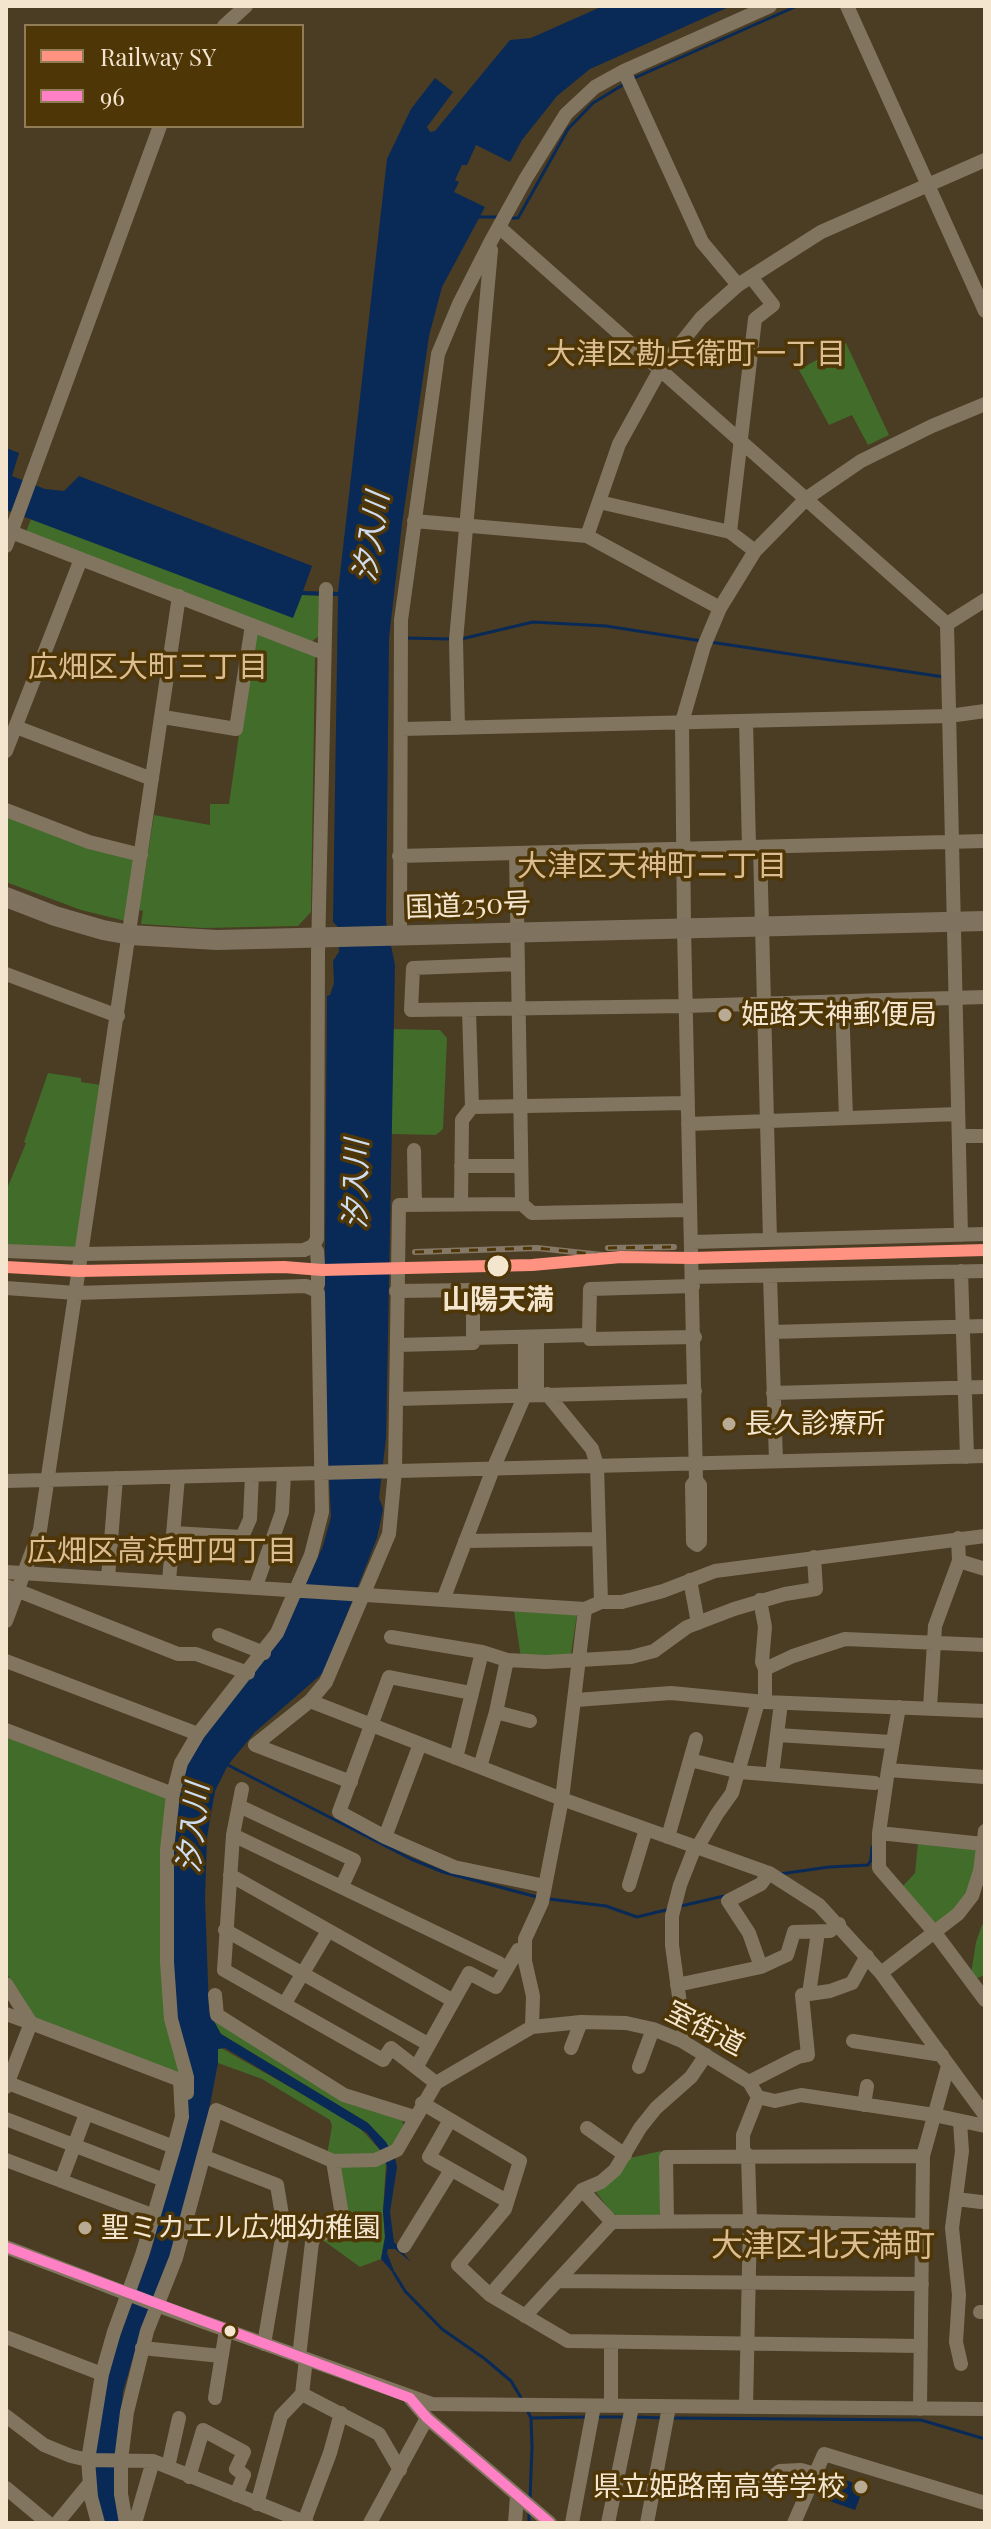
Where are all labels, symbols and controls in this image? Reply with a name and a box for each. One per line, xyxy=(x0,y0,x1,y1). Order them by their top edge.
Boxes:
legend xyxy=(24,24,304,128)
text: Railway SY xyxy=(100,40,216,72)
text: 96 xyxy=(100,80,125,112)
district label: 大津区勘兵衛町一丁目 xyxy=(546,337,846,373)
water label: 汐入川 xyxy=(347,490,397,584)
district label: 広畑区大町三丁目 xyxy=(28,650,268,686)
district label: 大津区天神町二丁目 xyxy=(517,849,787,885)
street label: 国道250号 xyxy=(405,887,531,925)
place label: 姫路天神郵便局 xyxy=(741,998,937,1032)
marker: 姫路天神郵便局 xyxy=(716,1006,734,1024)
water label: 汐入川 xyxy=(338,1139,376,1229)
marker: 山陽天満 xyxy=(485,1253,511,1279)
place label: 山陽天満 xyxy=(442,1283,554,1317)
place label: 長久診療所 xyxy=(745,1407,885,1441)
marker: 長久診療所 xyxy=(720,1415,738,1433)
district label: 広畑区高浜町四丁目 xyxy=(27,1534,297,1570)
water label: 汐入川 xyxy=(171,1781,217,1875)
street label: 室街道 xyxy=(660,1995,750,2063)
place label: 聖ミカエル広畑幼稚園 xyxy=(101,2211,381,2245)
marker: 聖ミカエル広畑幼稚園 xyxy=(76,2219,94,2237)
district label: 大津区北天満町 xyxy=(711,2227,935,2265)
unlabelled marker xyxy=(222,2323,238,2339)
place label: 県立姫路南高等学校 xyxy=(593,2470,845,2504)
marker: 県立姫路南高等学校 xyxy=(852,2478,870,2496)

